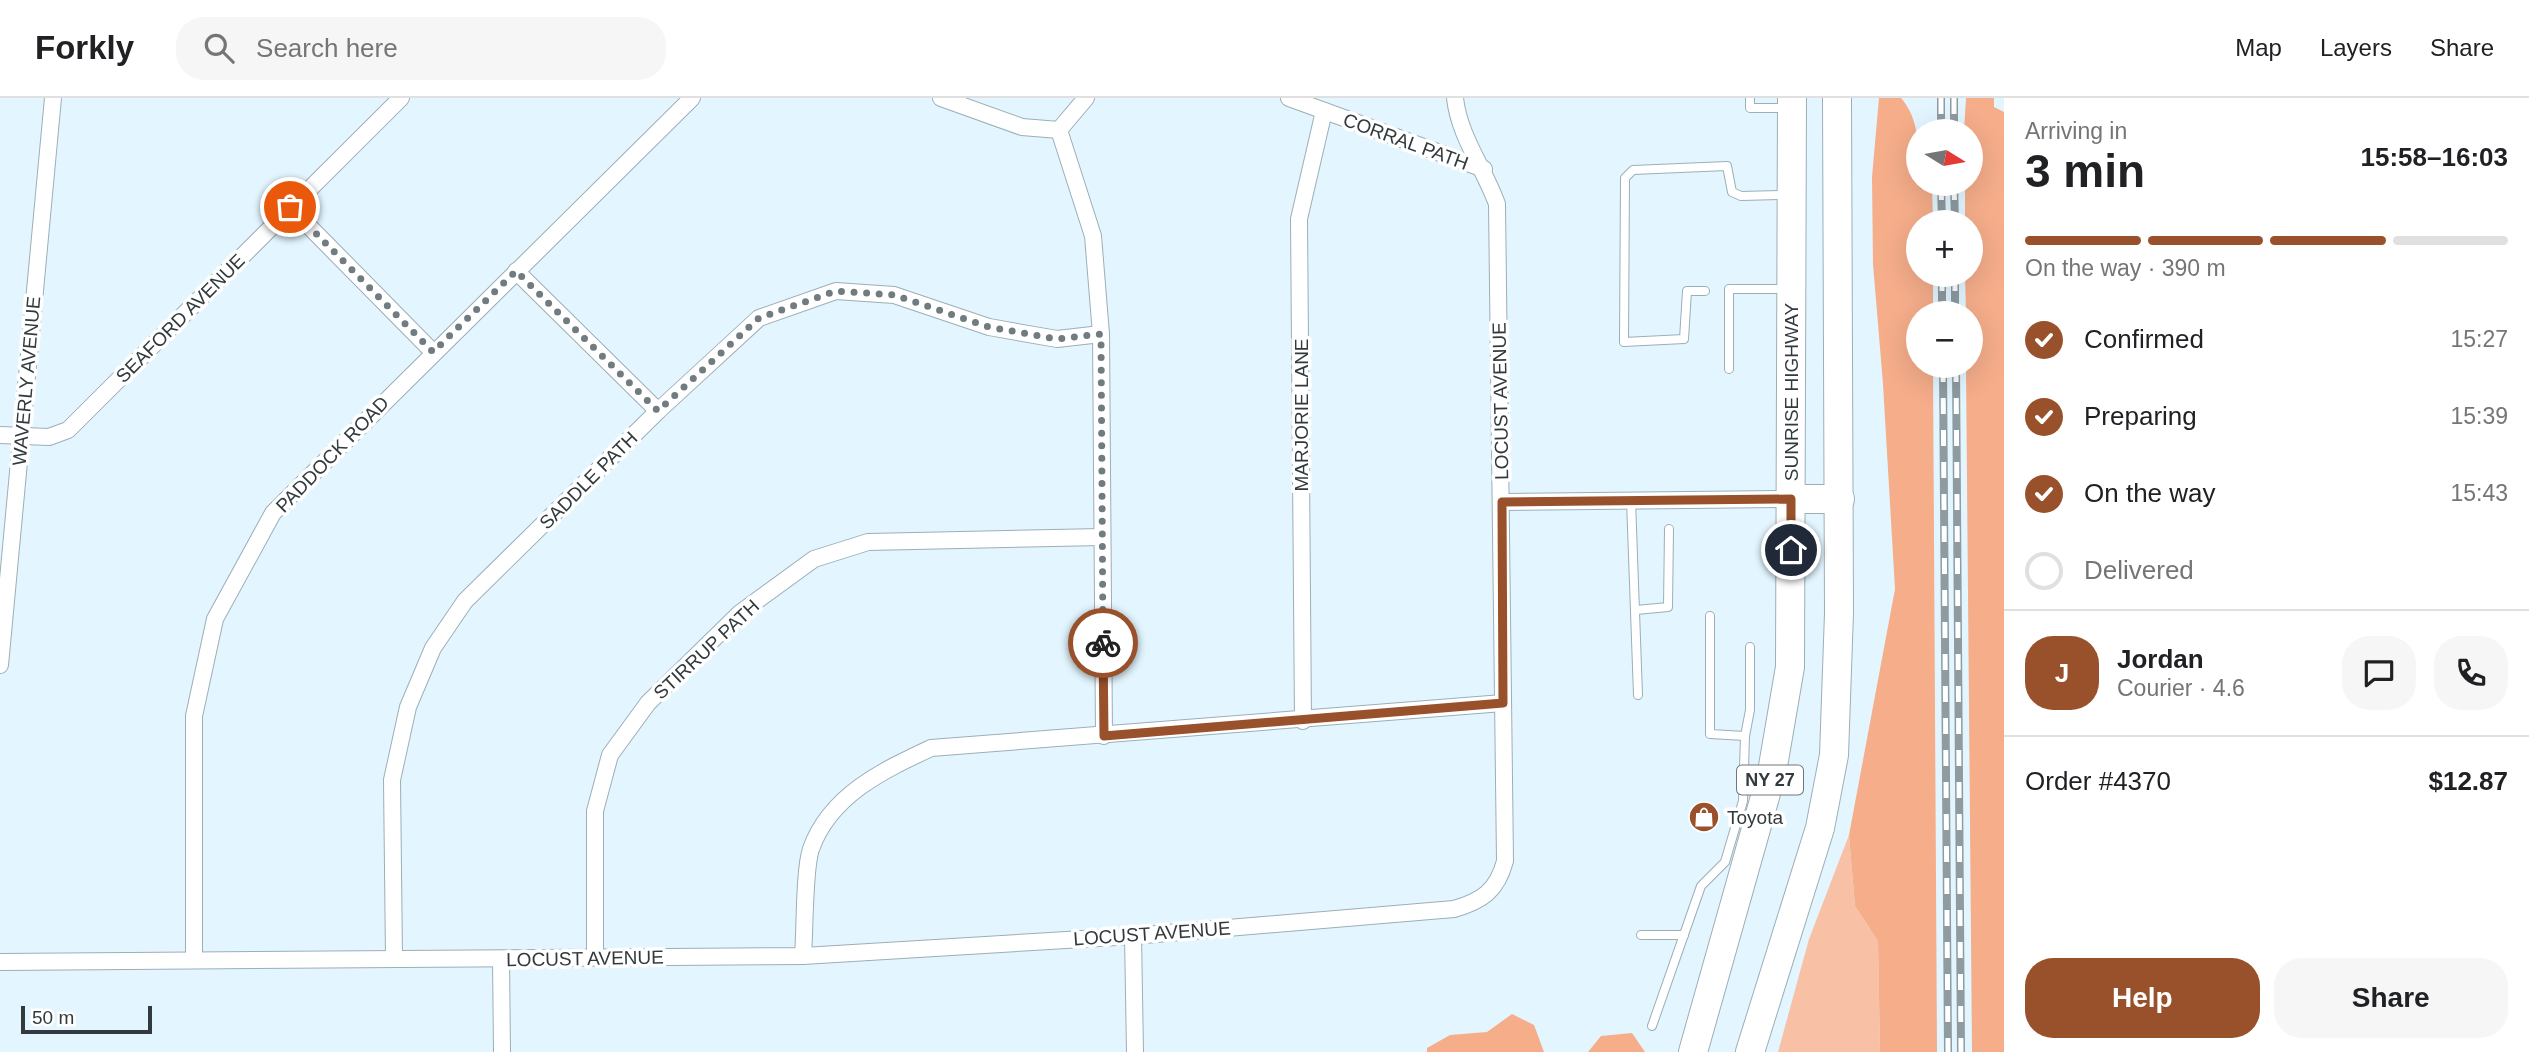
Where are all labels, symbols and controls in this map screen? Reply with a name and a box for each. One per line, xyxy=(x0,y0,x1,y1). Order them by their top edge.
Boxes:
search box xyxy=(176,17,666,80)
text: Forkly xyxy=(35,29,134,66)
icon: search xyxy=(200,29,238,67)
text: Search here xyxy=(256,33,398,63)
text: Map xyxy=(2235,34,2282,61)
text: Layers xyxy=(2320,34,2392,61)
text: Share xyxy=(2430,34,2494,61)
street label: CORRAL PATH xyxy=(1340,109,1471,174)
text: Arriving in xyxy=(2025,118,2127,144)
north arrow xyxy=(1906,119,1983,196)
map controls xyxy=(1906,119,1983,378)
text: 15:58–16:03 xyxy=(2361,142,2508,172)
text: 3 min xyxy=(2025,145,2145,197)
pin xyxy=(260,177,320,237)
icon: bag xyxy=(271,188,309,226)
button: + xyxy=(1906,210,1983,287)
street label: SEAFORD AVENUE xyxy=(112,250,249,387)
text: On the way · 390 m xyxy=(2025,255,2226,281)
street label: WAVERLY AVENUE xyxy=(9,295,44,467)
button: − xyxy=(1906,301,1983,378)
street label: SUNRISE HIGHWAY xyxy=(1781,302,1802,481)
icon: check xyxy=(2025,321,2063,359)
street label: LOCUST AVENUE xyxy=(1489,322,1512,480)
text: Confirmed xyxy=(2084,324,2204,354)
text: 15:27 xyxy=(2450,326,2508,352)
street label: MARJORIE LANE xyxy=(1291,338,1312,492)
street label: PADDOCK ROAD xyxy=(272,392,393,517)
icon: check xyxy=(2025,398,2063,436)
text: Preparing xyxy=(2084,401,2197,431)
text: 15:39 xyxy=(2450,403,2508,429)
street label: SADDLE PATH xyxy=(535,427,641,533)
icon: check xyxy=(2025,475,2063,513)
text: On the way xyxy=(2084,478,2216,508)
text: 15:43 xyxy=(2450,480,2508,506)
pin xyxy=(1761,520,1821,580)
icon: home xyxy=(1772,531,1810,569)
text: Delivered xyxy=(2084,555,2194,585)
street label: STIRRUP PATH xyxy=(649,595,763,703)
courier xyxy=(1068,608,1138,678)
icon: bike xyxy=(1084,624,1122,662)
button: chat xyxy=(2342,636,2416,710)
button: phone xyxy=(2434,636,2508,710)
text: Jordan xyxy=(2117,644,2204,674)
text: J xyxy=(2055,658,2069,688)
text: Courier · 4.6 xyxy=(2117,675,2245,701)
road number: NY 27 xyxy=(1737,766,1803,794)
text: Order #4370 xyxy=(2025,766,2171,796)
text: $12.87 xyxy=(2428,766,2508,796)
shop icon: Toyota xyxy=(1687,800,1721,834)
place label: Toyota xyxy=(1727,807,1783,828)
street label: LOCUST AVENUE xyxy=(1073,918,1231,949)
street label: LOCUST AVENUE xyxy=(506,947,664,970)
button: Help xyxy=(2025,958,2260,1038)
button: Share xyxy=(2274,958,2508,1038)
scale bar xyxy=(21,1003,152,1035)
text: 50 m xyxy=(32,1007,74,1028)

